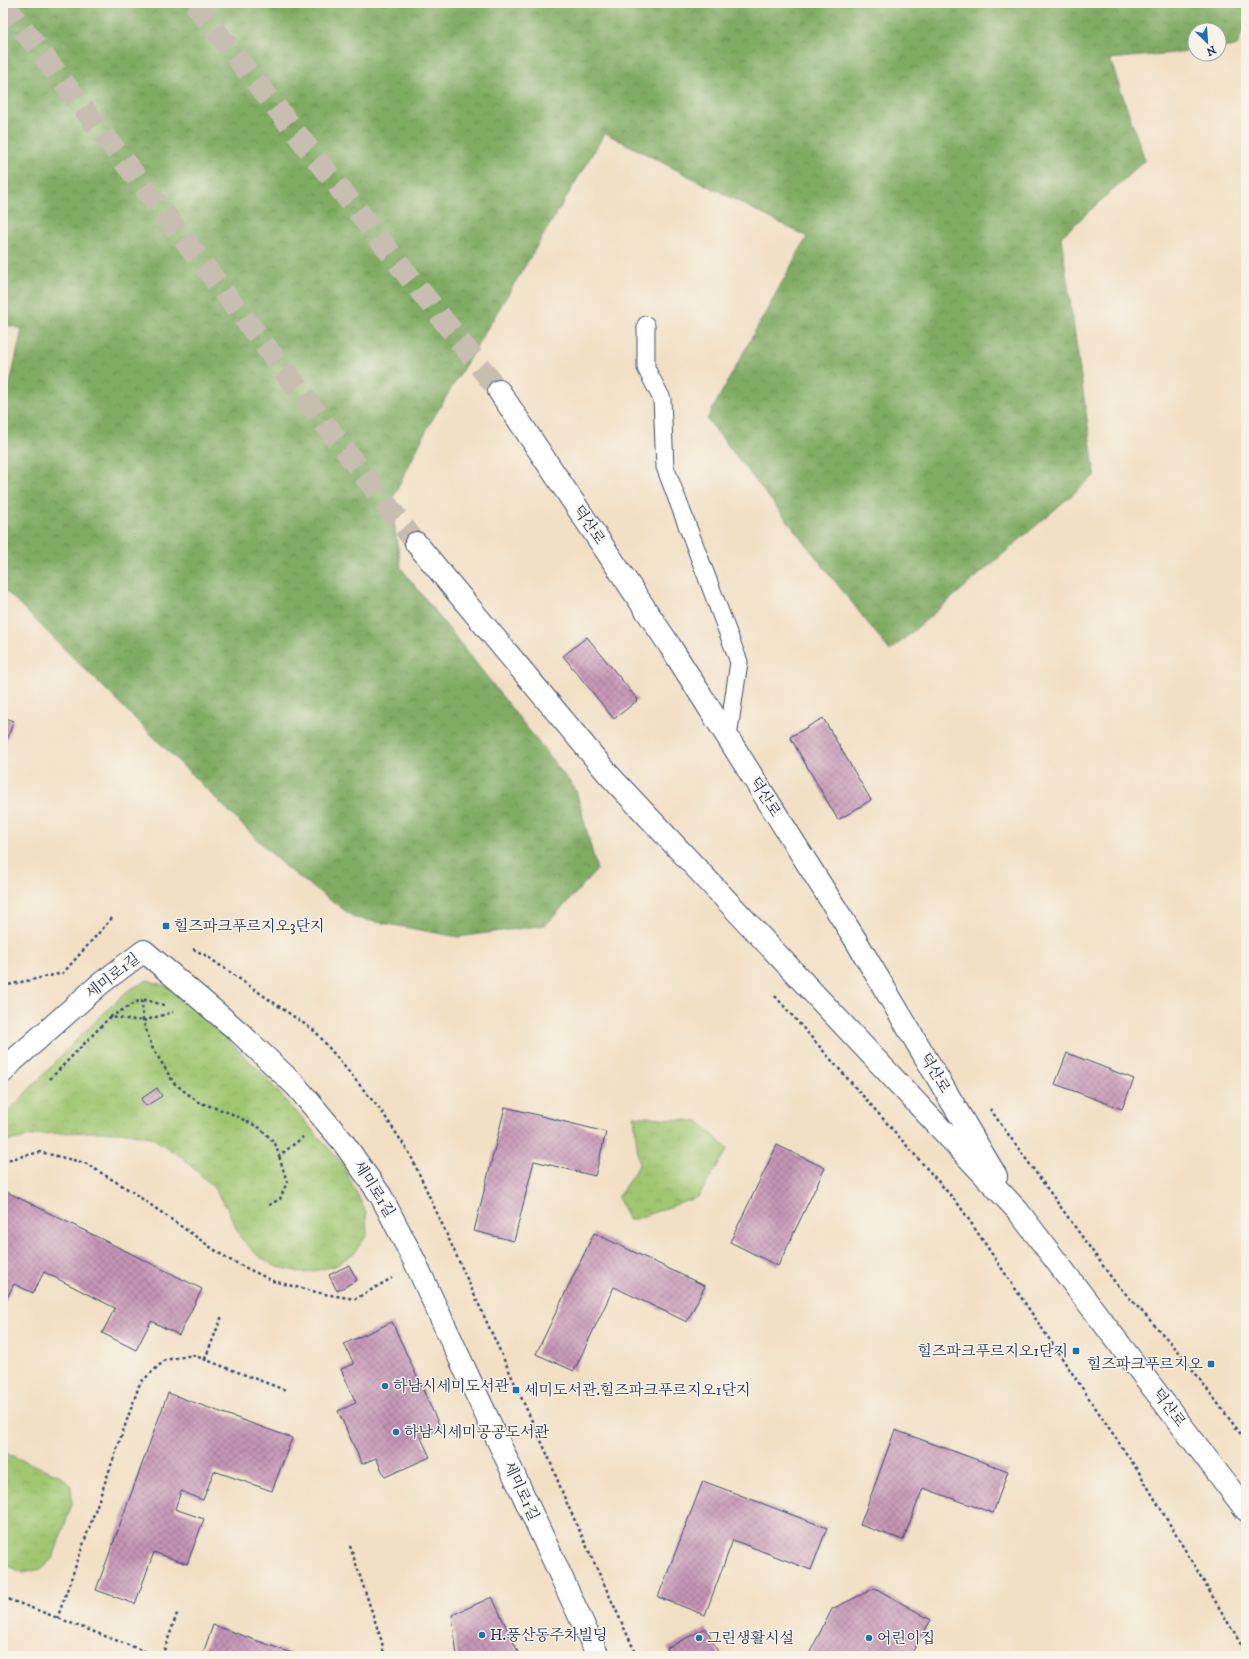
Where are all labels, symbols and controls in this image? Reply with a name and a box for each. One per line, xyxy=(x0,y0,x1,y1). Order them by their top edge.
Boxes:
north arrow xyxy=(1187,22,1227,62)
text: N xyxy=(1204,42,1218,58)
street label: 덕산로 xyxy=(569,502,609,549)
street label: 덕산로 xyxy=(745,774,785,821)
place label: 힐즈파크푸르지오3단지 xyxy=(174,917,325,936)
marker: 힐즈파크푸르지오3단지 xyxy=(161,921,171,931)
street label: 세미로1길 xyxy=(82,949,144,1003)
street label: 덕산로 xyxy=(916,1049,955,1097)
street label: 세미로1길 xyxy=(349,1157,399,1221)
place label: 힐즈파크푸르지오1단지 xyxy=(918,1342,1068,1361)
marker: 힐즈파크푸르지오1단지 xyxy=(1071,1346,1081,1356)
place label: 힐즈파크푸르지오 xyxy=(1087,1355,1204,1374)
marker: 힐즈파크푸르지오 xyxy=(1206,1359,1216,1369)
place label: 하남시세미도서관 xyxy=(393,1377,509,1396)
marker: 하남시세미도서관 xyxy=(380,1381,390,1391)
place label: 세미도서관.힐즈파크푸르지오1단지 xyxy=(524,1381,750,1400)
marker: 세미도서관.힐즈파크푸르지오1단지 xyxy=(511,1385,521,1395)
street label: 덕산로 xyxy=(1148,1385,1190,1431)
place label: 하남시세미공공도서관 xyxy=(404,1423,549,1442)
marker: 하남시세미공공도서관 xyxy=(391,1427,401,1437)
street label: 세미로1길 xyxy=(499,1458,543,1524)
place label: H.풍산동주차빌딩 xyxy=(490,1626,608,1645)
place label: 그린생활시설 xyxy=(707,1629,794,1648)
place label: 어린이집 xyxy=(877,1629,935,1648)
marker: H.풍산동주차빌딩 xyxy=(477,1630,487,1640)
marker: 그린생활시설 xyxy=(694,1633,704,1643)
marker: 어린이집 xyxy=(864,1633,874,1643)

